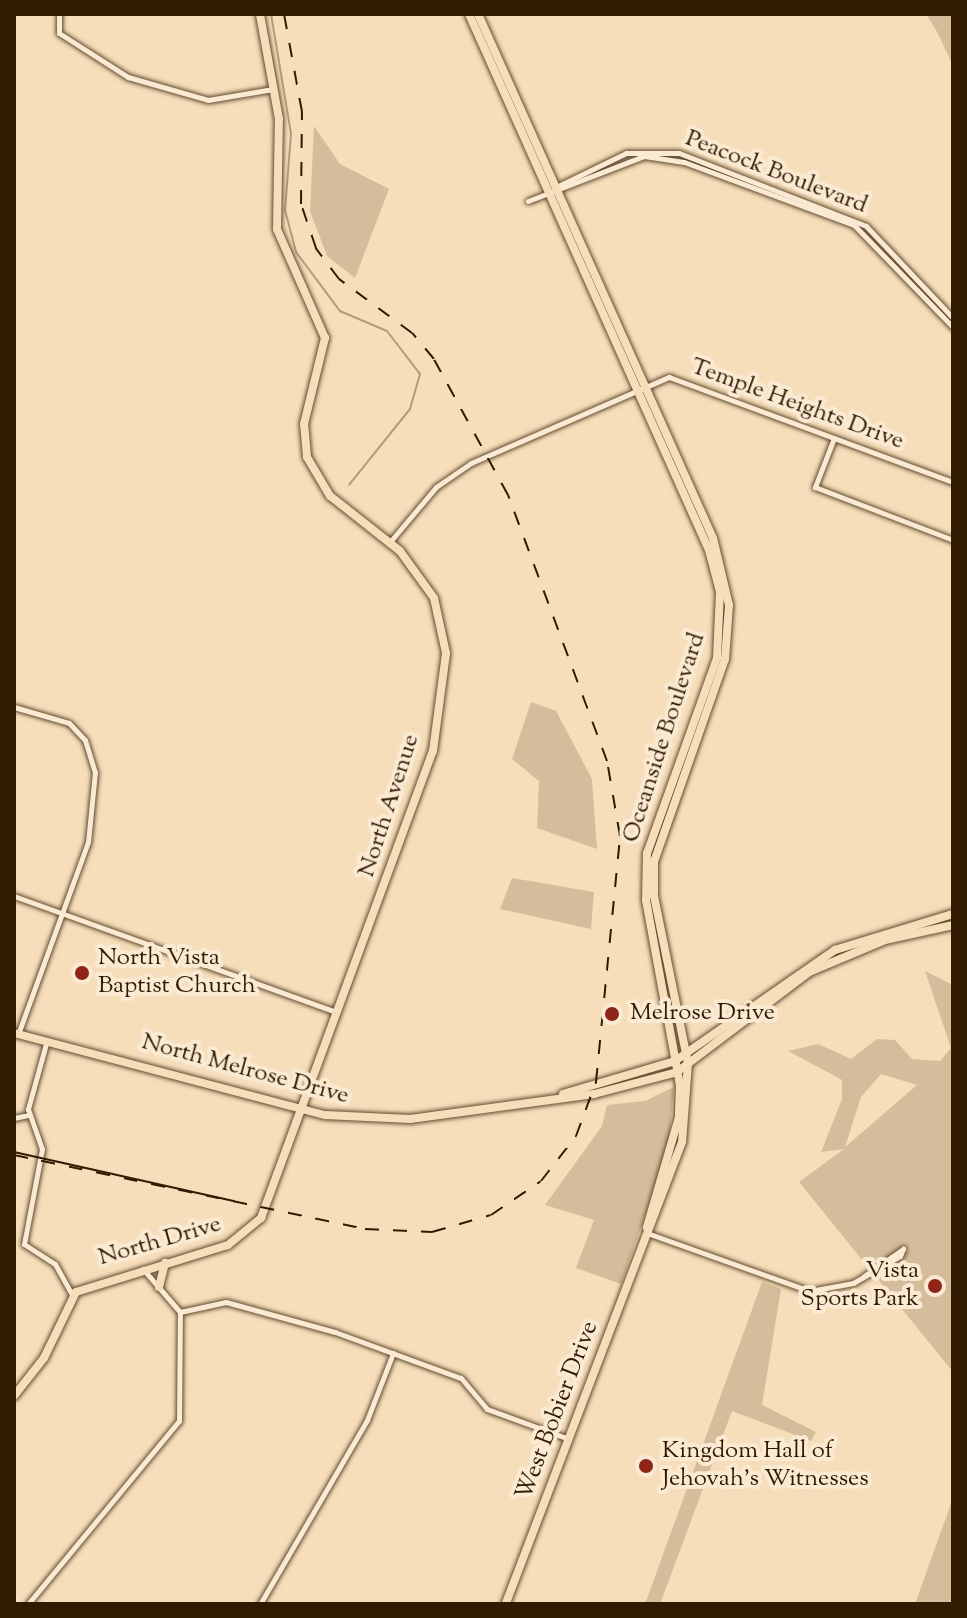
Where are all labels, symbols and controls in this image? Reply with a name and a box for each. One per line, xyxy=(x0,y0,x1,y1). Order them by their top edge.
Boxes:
street label: Peacock Boulevard xyxy=(681,125,871,221)
street label: Temple Heights Drive xyxy=(687,353,907,457)
street label: Oceanside Boulevard xyxy=(618,630,712,846)
street label: North Avenue xyxy=(353,731,427,881)
place label: North Vista Baptist Church xyxy=(98,945,256,1001)
marker: North Vista Baptist Church xyxy=(73,964,91,982)
place label: Melrose Drive xyxy=(630,1000,775,1028)
marker: Melrose Drive xyxy=(601,1003,623,1025)
street label: North Melrose Drive xyxy=(138,1029,352,1111)
street label: North Drive xyxy=(95,1211,225,1273)
place label: Vista Sports Park xyxy=(801,1258,919,1314)
marker: Vista Sports Park xyxy=(926,1277,944,1295)
street label: West Bobier Drive xyxy=(511,1318,605,1504)
place label: Kingdom Hall of Jehovah’s Witnesses xyxy=(662,1438,869,1494)
marker: Kingdom Hall of Jehovah’s Witnesses xyxy=(637,1457,655,1475)

